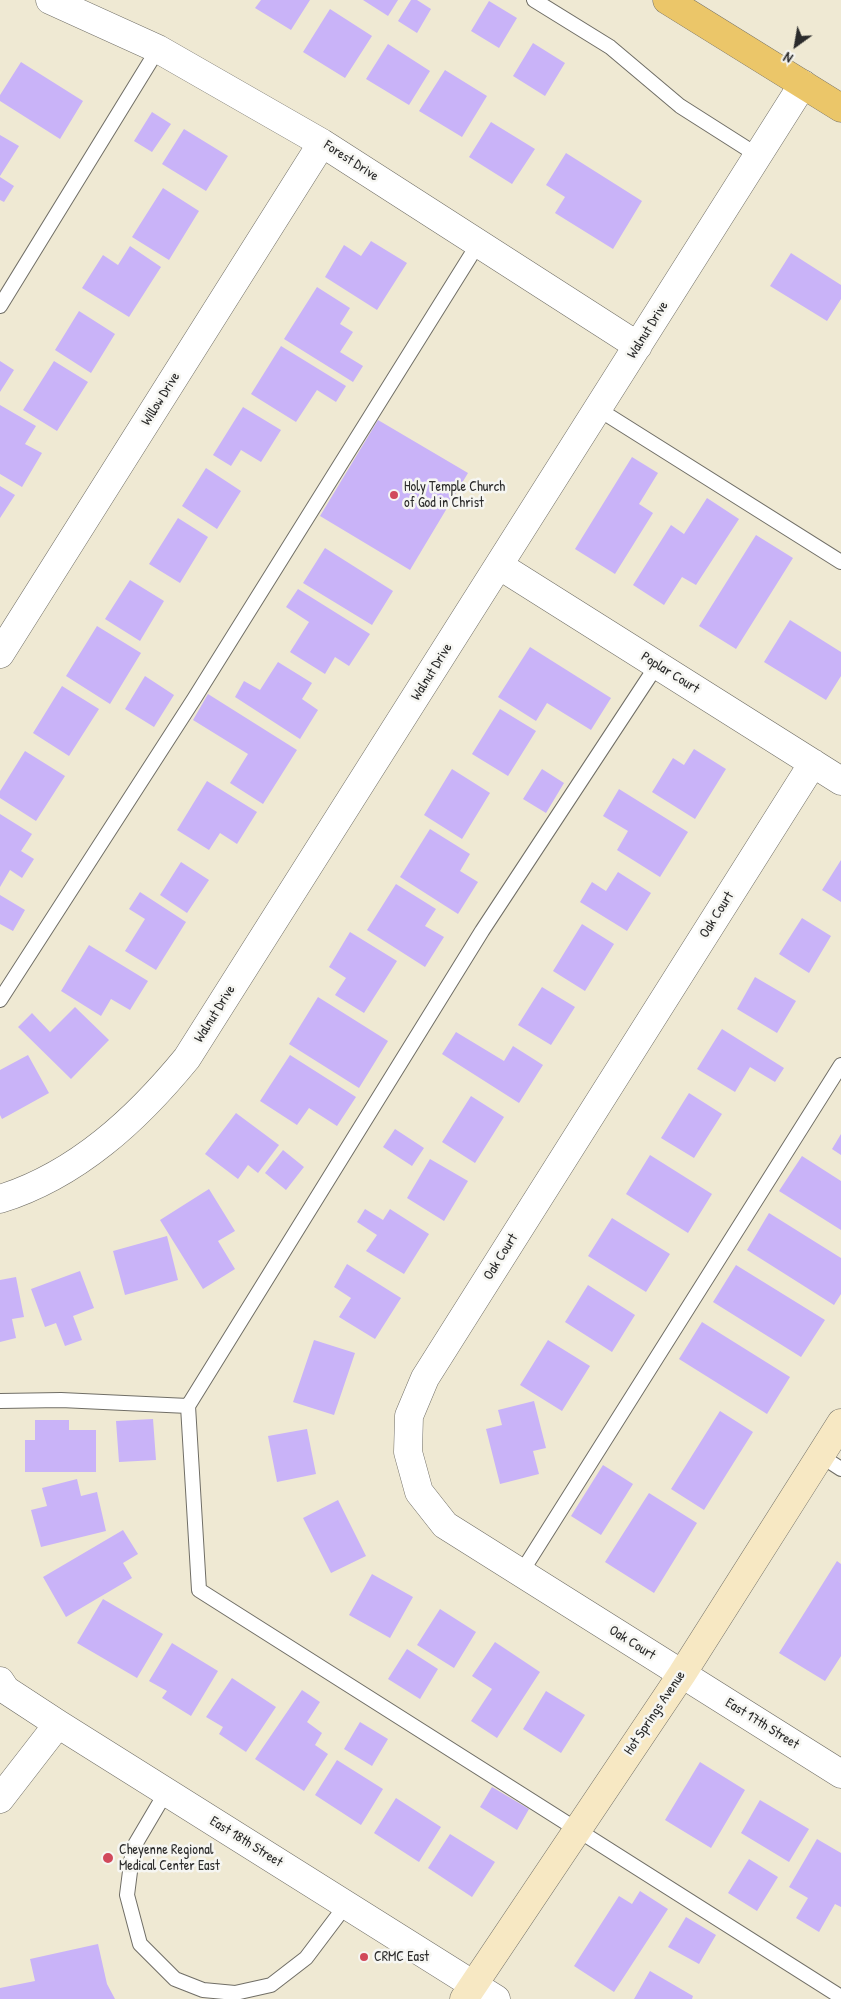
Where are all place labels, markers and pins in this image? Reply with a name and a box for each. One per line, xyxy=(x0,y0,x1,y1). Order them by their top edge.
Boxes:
place label: Holy Temple Church of God in Christ xyxy=(404,479,505,512)
marker: Holy Temple Church of God in Christ xyxy=(388,489,400,501)
place label: Cheyenne Regional Medical Center East xyxy=(119,1842,220,1874)
marker: Cheyenne Regional Medical Center East xyxy=(101,1851,115,1865)
place label: CRMC East xyxy=(374,1949,429,1965)
marker: CRMC East xyxy=(358,1951,370,1963)

